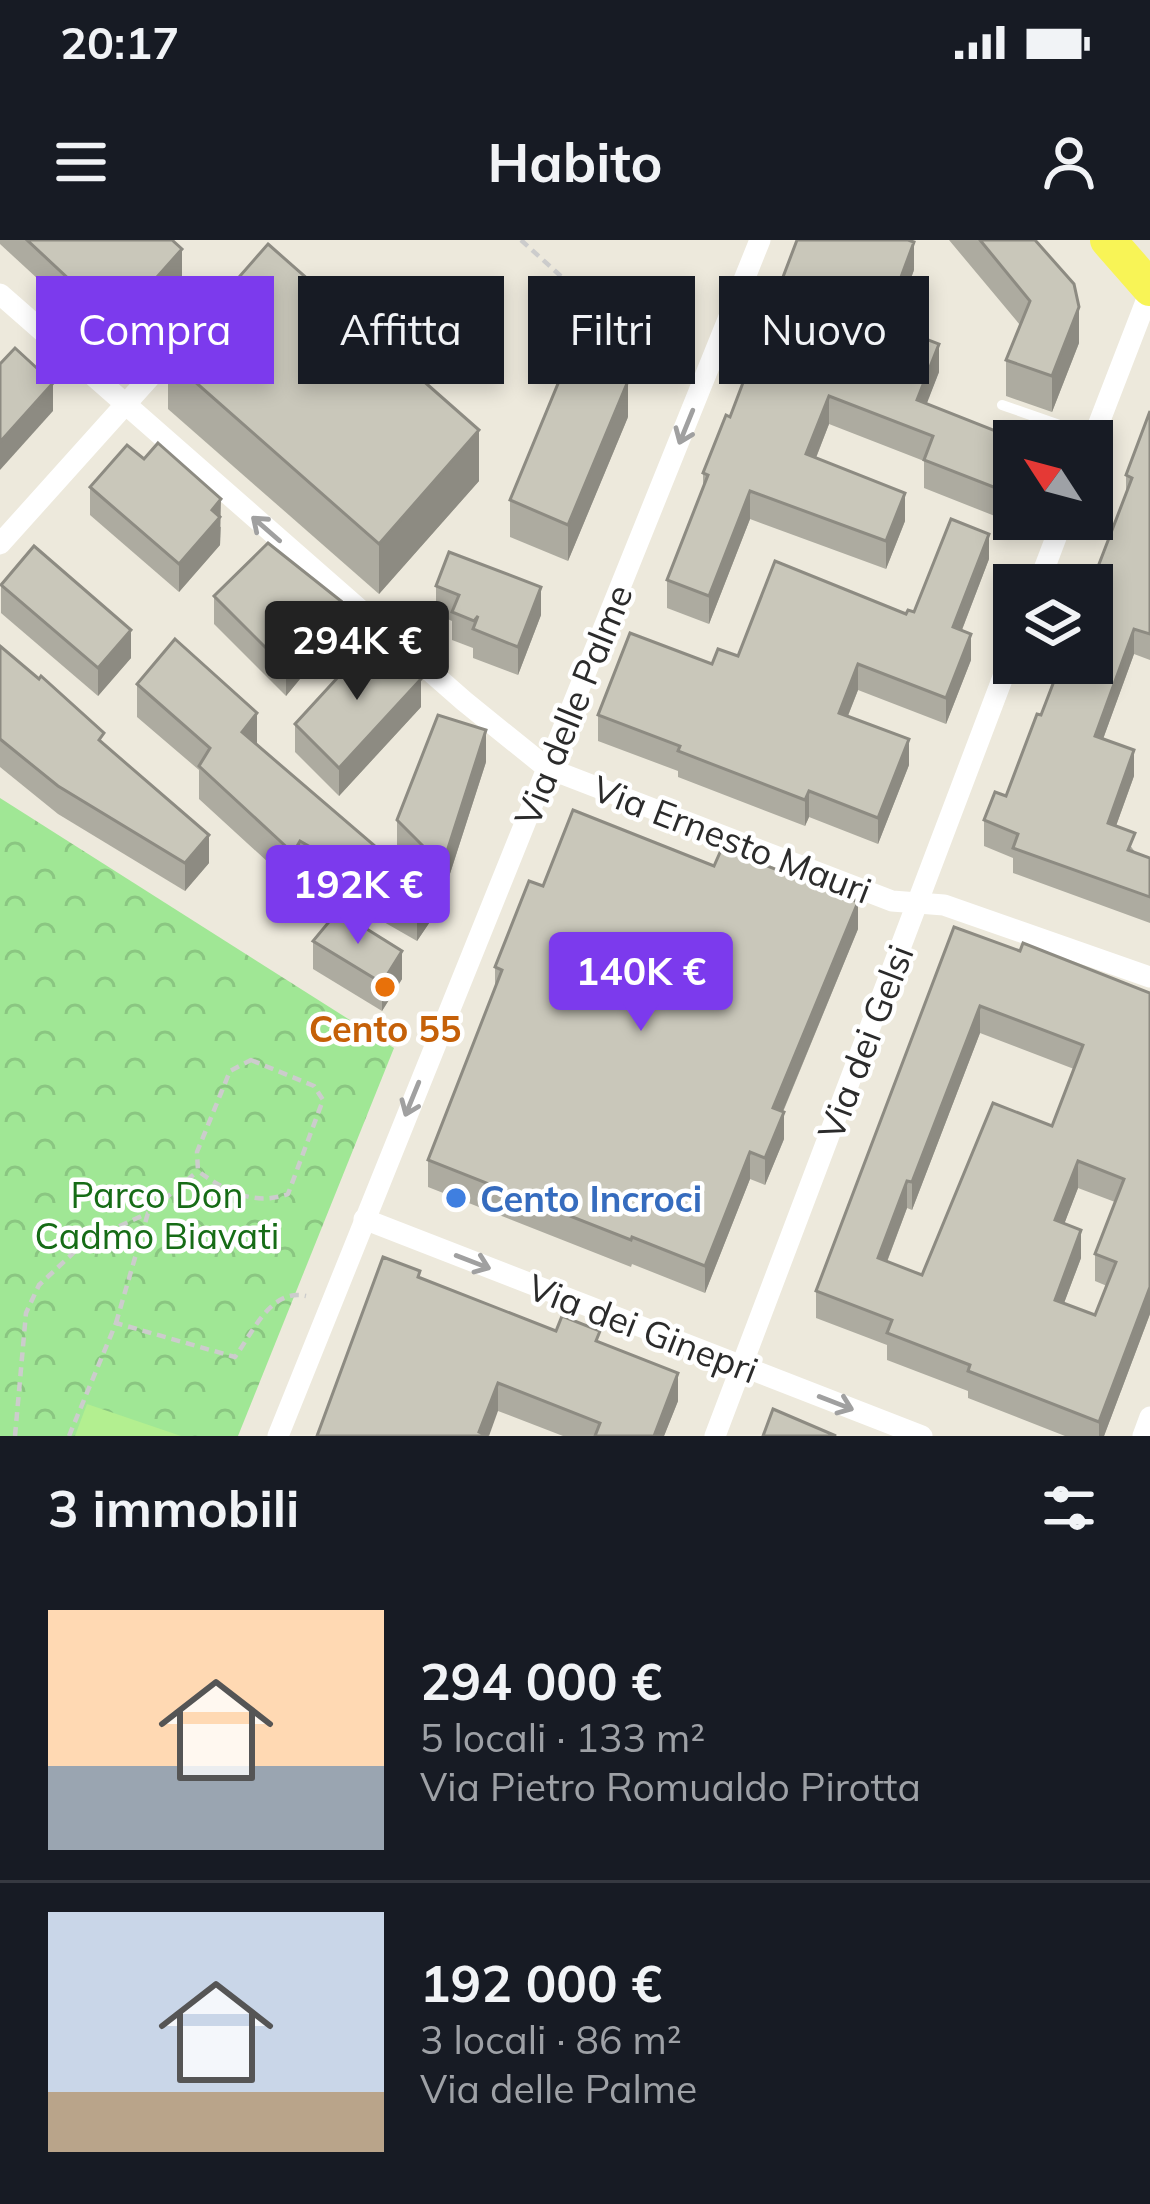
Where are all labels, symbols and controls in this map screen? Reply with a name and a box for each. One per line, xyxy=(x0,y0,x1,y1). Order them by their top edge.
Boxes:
text: 20:17 xyxy=(60,14,179,70)
text: Habito xyxy=(487,128,663,196)
icon: menu xyxy=(48,129,114,195)
icon: person xyxy=(1036,129,1102,195)
chip: Compra xyxy=(36,276,274,384)
chip: Affitta xyxy=(298,276,504,384)
chip: Filtri xyxy=(528,276,695,384)
chip: Nuovo xyxy=(719,276,929,384)
one-way arrow xyxy=(674,408,695,445)
north arrow xyxy=(993,420,1113,540)
map controls xyxy=(993,420,1113,684)
one-way arrow xyxy=(251,516,282,543)
button: layers xyxy=(993,564,1113,684)
street label: Via delle Palme xyxy=(504,578,642,832)
pin: 294K € xyxy=(259,601,455,703)
text: 294K € xyxy=(292,615,422,664)
street label: Via Ernesto Mauri xyxy=(586,765,878,913)
pin: 192K € xyxy=(260,845,456,947)
text: 192K € xyxy=(293,859,423,908)
pin: 140K € xyxy=(543,932,739,1034)
street label: Via dei Gelsi xyxy=(807,938,923,1146)
text: 140K € xyxy=(576,946,706,995)
marker: Cento 55 xyxy=(372,974,398,1000)
place label: Cento 55 xyxy=(309,1006,461,1051)
one-way arrow xyxy=(400,1080,421,1117)
park label: Parco Don Cadmo Biavati xyxy=(35,1172,279,1258)
place label: Cento Incroci xyxy=(480,1176,702,1221)
marker: Cento Incroci xyxy=(443,1185,469,1211)
one-way arrow xyxy=(453,1252,490,1274)
street label: Via dei Ginepri xyxy=(522,1264,764,1392)
one-way arrow xyxy=(817,1394,854,1416)
icon: filters xyxy=(1036,1475,1102,1541)
text: 3 immobili xyxy=(48,1476,299,1540)
text: 294 000 € xyxy=(420,1649,662,1713)
icon: home xyxy=(144,1658,288,1802)
text: 5 locali · 133 m² xyxy=(420,1713,705,1762)
text: Via Pietro Romualdo Pirotta xyxy=(420,1762,921,1811)
text: 192 000 € xyxy=(420,1951,662,2015)
icon: home xyxy=(144,1960,288,2104)
text: 3 locali · 86 m² xyxy=(420,2015,682,2064)
text: Via delle Palme xyxy=(420,2064,697,2113)

